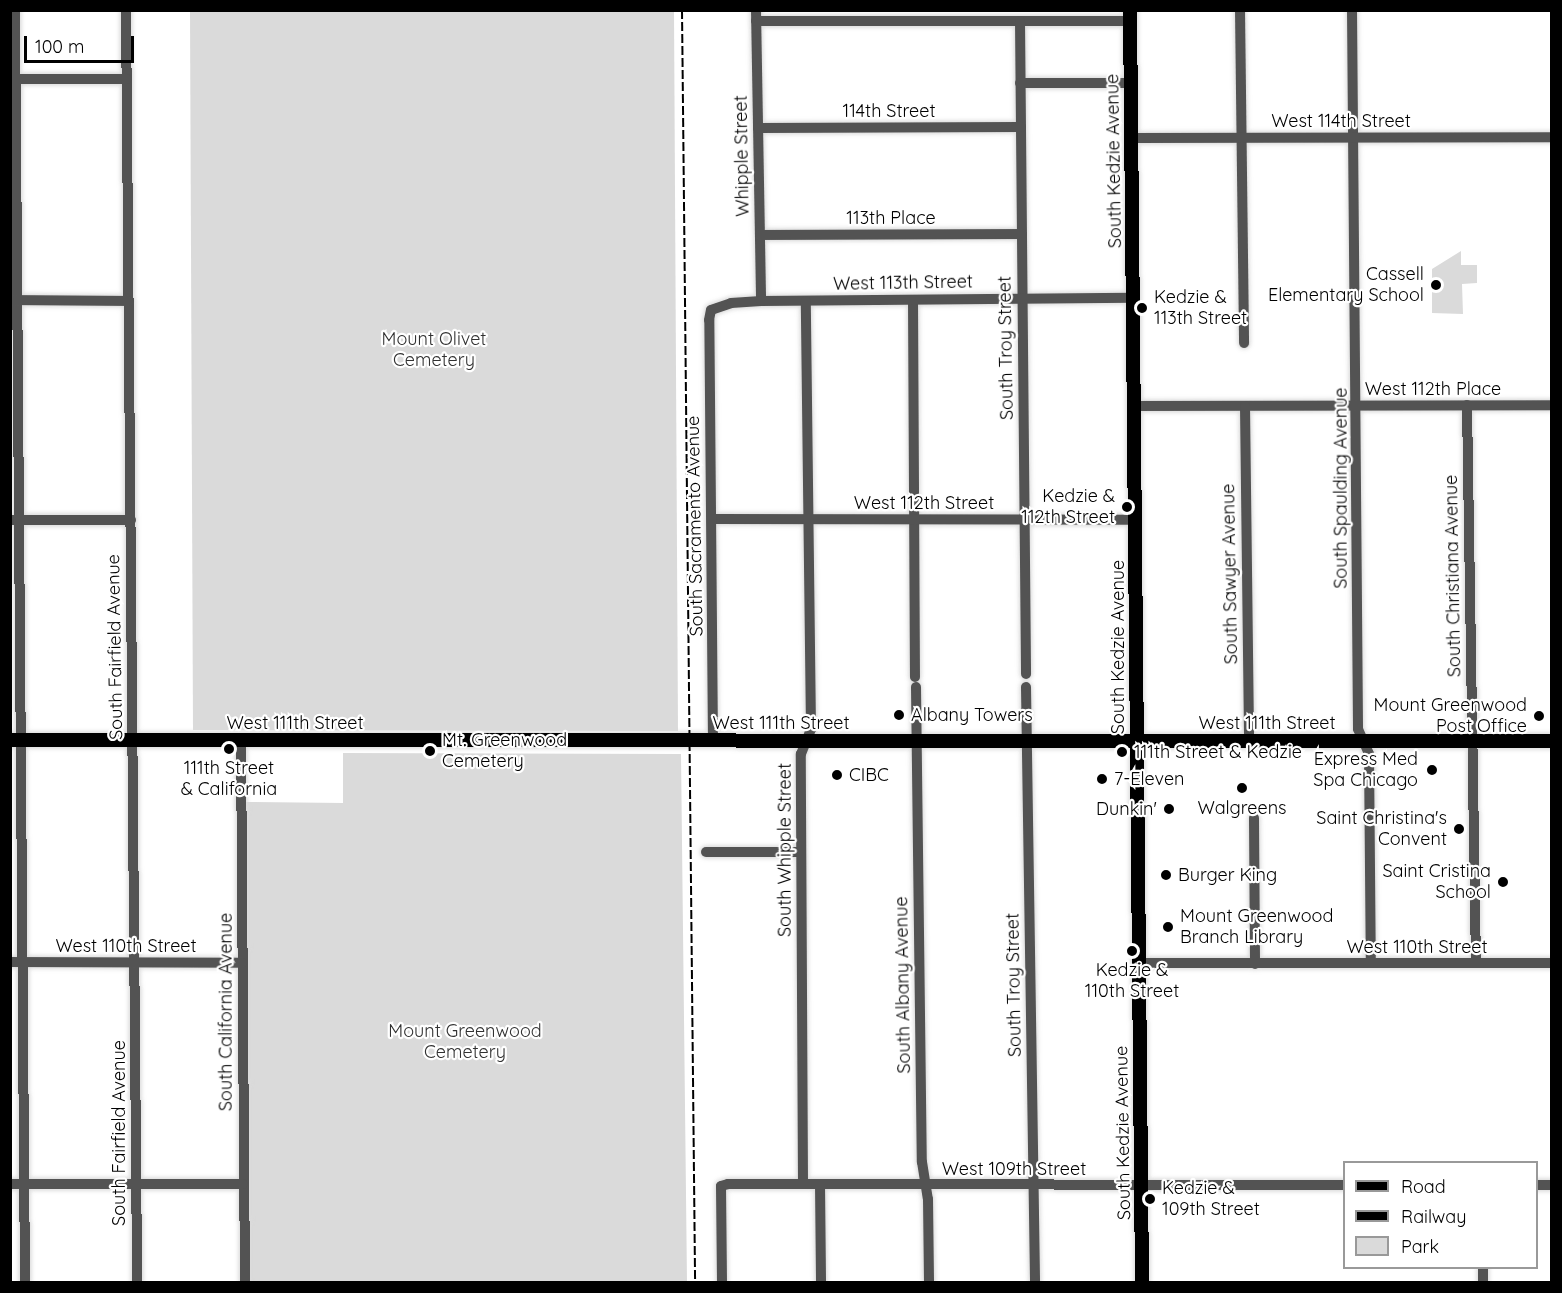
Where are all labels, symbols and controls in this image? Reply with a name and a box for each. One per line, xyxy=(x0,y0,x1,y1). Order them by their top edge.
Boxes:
scale bar xyxy=(27,24,136,62)
text: 100 m xyxy=(35,35,84,58)
street label: South Kedzie Avenue xyxy=(1102,74,1126,248)
street label: Whipple Street xyxy=(730,95,754,217)
street label: 114th Street xyxy=(843,100,935,122)
street label: West 114th Street xyxy=(1271,110,1411,132)
street label: 113th Place xyxy=(846,207,936,229)
place label: Cassell Elementary School xyxy=(1268,264,1424,306)
street label: West 113th Street xyxy=(833,271,973,295)
street label: South Troy Street xyxy=(994,276,1018,420)
marker: Cassell Elementary School xyxy=(1429,278,1443,292)
place label: Kedzie & 113th Street xyxy=(1154,287,1247,330)
marker: Kedzie & 113th Street xyxy=(1135,301,1149,315)
park label: Mount Olivet Cemetery xyxy=(382,329,486,372)
street label: West 112th Place xyxy=(1365,378,1501,400)
street label: South Spaulding Avenue xyxy=(1330,387,1352,589)
street label: South Sacramento Avenue xyxy=(682,415,708,637)
street label: South Christiana Avenue xyxy=(1440,475,1466,677)
street label: South Sawyer Avenue xyxy=(1218,484,1242,664)
place label: Kedzie & 112th Street xyxy=(1021,486,1115,528)
street label: West 112th Street xyxy=(854,492,994,514)
marker: Kedzie & 112th Street xyxy=(1120,500,1134,514)
street label: South Fairfield Avenue xyxy=(103,554,127,740)
street label: South Kedzie Avenue xyxy=(1107,560,1129,734)
place label: Mount Greenwood Post Office xyxy=(1374,695,1527,738)
place label: Albany Towers xyxy=(911,704,1033,726)
marker: Albany Towers xyxy=(892,708,906,722)
marker: Mount Greenwood Post Office xyxy=(1532,709,1546,723)
street label: West 111th Street xyxy=(226,712,364,734)
street label: West 111th Street xyxy=(712,712,850,734)
street label: West 111th Street xyxy=(1198,712,1336,734)
place label: Mt. Greenwood Cemetery xyxy=(442,730,567,772)
place label: 111th Street & Kedzie xyxy=(1134,741,1302,763)
marker: 111th Street & California xyxy=(222,742,236,756)
marker: Mt. Greenwood Cemetery xyxy=(423,744,437,758)
marker: 111th Street & Kedzie xyxy=(1115,745,1129,759)
place label: Express Med Spa Chicago xyxy=(1313,749,1418,792)
place label: 111th Street & California xyxy=(181,758,277,800)
marker: Express Med Spa Chicago xyxy=(1423,761,1441,779)
street label: South Whipple Street xyxy=(774,763,796,937)
place label: CIBC xyxy=(849,764,889,786)
marker: CIBC xyxy=(830,768,844,782)
place label: 7-Eleven xyxy=(1114,768,1185,790)
marker: 7-Eleven xyxy=(1095,772,1109,786)
marker: Walgreens xyxy=(1235,781,1249,795)
place label: Walgreens xyxy=(1197,797,1287,819)
place label: Dunkin' xyxy=(1096,798,1157,820)
marker: Dunkin' xyxy=(1162,802,1176,816)
place label: Saint Christina's Convent xyxy=(1316,808,1447,850)
marker: Saint Christina's Convent xyxy=(1452,822,1466,836)
place label: Saint Cristina School xyxy=(1382,861,1491,904)
place label: Burger King xyxy=(1178,864,1277,886)
marker: Burger King xyxy=(1159,868,1173,882)
marker: Saint Cristina School xyxy=(1496,875,1510,889)
street label: South Albany Avenue xyxy=(891,896,915,1074)
place label: Mount Greenwood Branch Library xyxy=(1180,906,1333,948)
street label: South California Avenue xyxy=(215,913,237,1111)
street label: South Troy Street xyxy=(1002,913,1026,1057)
marker: Mount Greenwood Branch Library xyxy=(1161,920,1175,934)
street label: West 110th Street xyxy=(55,935,197,957)
street label: West 110th Street xyxy=(1346,936,1488,958)
marker: Kedzie & 110th Street xyxy=(1125,944,1139,958)
place label: Kedzie & 110th Street xyxy=(1085,960,1179,1002)
park label: Mount Greenwood Cemetery xyxy=(388,1021,542,1064)
street label: South Fairfield Avenue xyxy=(108,1040,130,1226)
street label: South Kedzie Avenue xyxy=(1111,1046,1135,1220)
street label: West 109th Street xyxy=(942,1158,1086,1180)
legend xyxy=(1343,1161,1538,1269)
text: Road xyxy=(1401,1175,1446,1198)
place label: Kedzie & 109th Street xyxy=(1162,1178,1260,1220)
marker: Kedzie & 109th Street xyxy=(1143,1192,1157,1206)
text: Railway xyxy=(1401,1205,1467,1228)
text: Park xyxy=(1401,1235,1439,1258)

